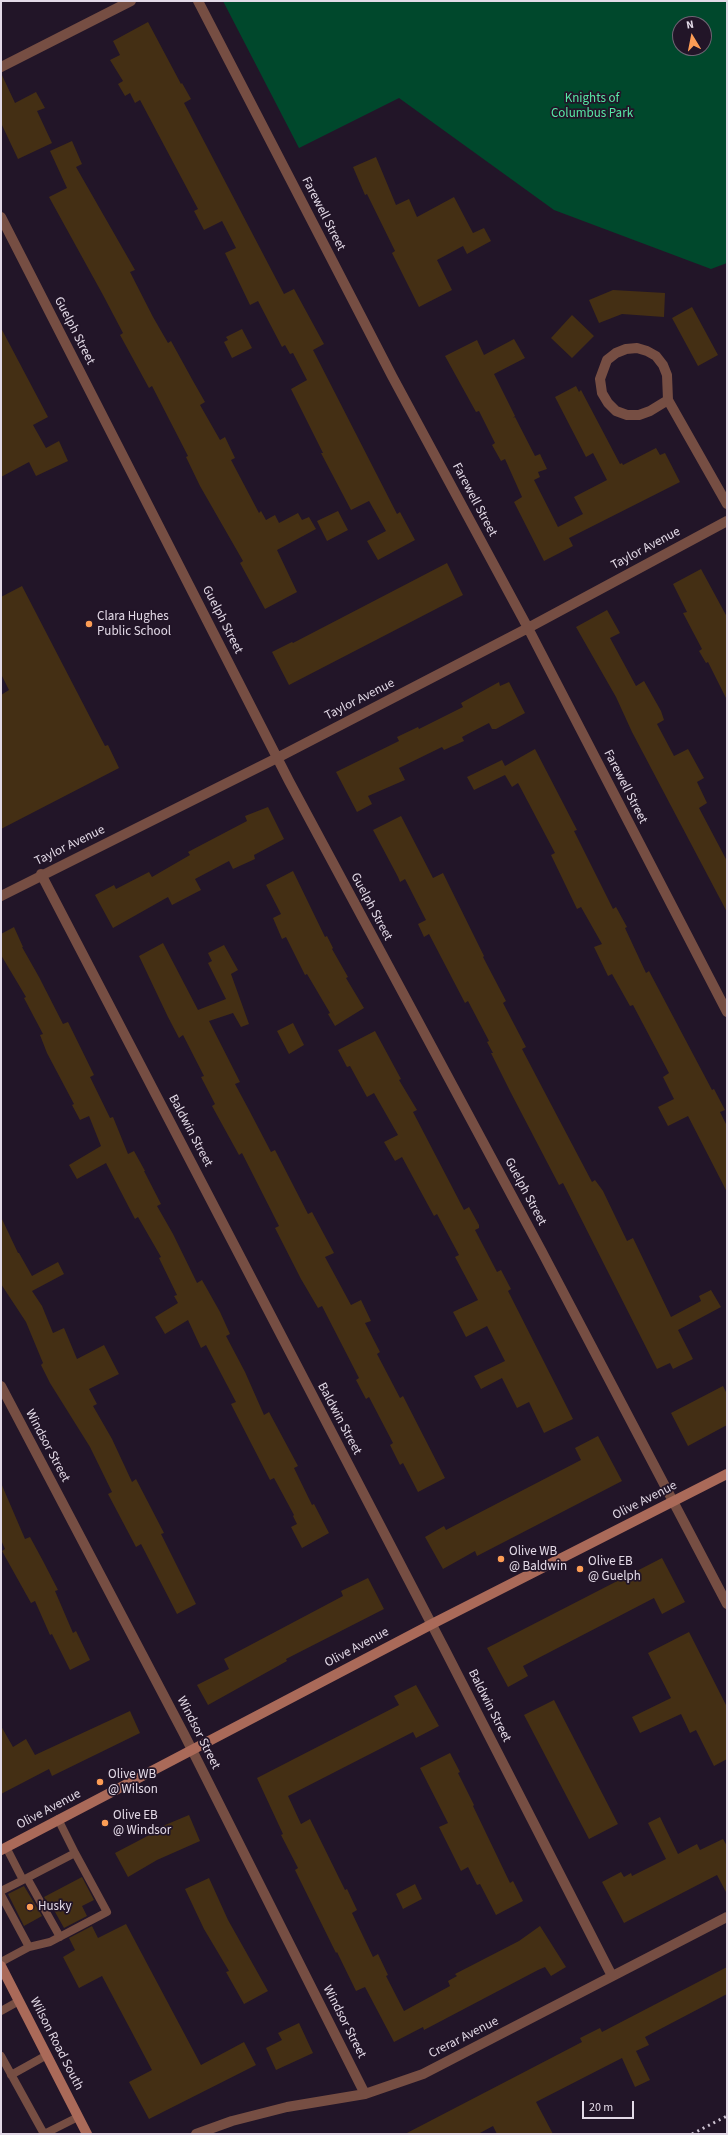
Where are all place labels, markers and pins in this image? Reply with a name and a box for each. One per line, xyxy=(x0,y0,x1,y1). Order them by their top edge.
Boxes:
place label: Clara Hughes Public School xyxy=(97,609,171,640)
marker: Clara Hughes Public School xyxy=(84,619,94,629)
place label: Olive WB @ Baldwin xyxy=(509,1544,567,1575)
marker: Olive WB @ Baldwin xyxy=(496,1554,506,1564)
place label: Olive EB @ Guelph xyxy=(588,1554,641,1585)
marker: Olive EB @ Guelph xyxy=(575,1564,585,1574)
place label: Olive WB @ Wilson xyxy=(108,1767,158,1798)
marker: Olive WB @ Wilson xyxy=(95,1777,105,1787)
place label: Olive EB @ Windsor xyxy=(113,1808,171,1839)
marker: Olive EB @ Windsor xyxy=(100,1818,110,1828)
place label: Husky xyxy=(38,1899,72,1915)
marker: Husky xyxy=(25,1902,35,1912)

